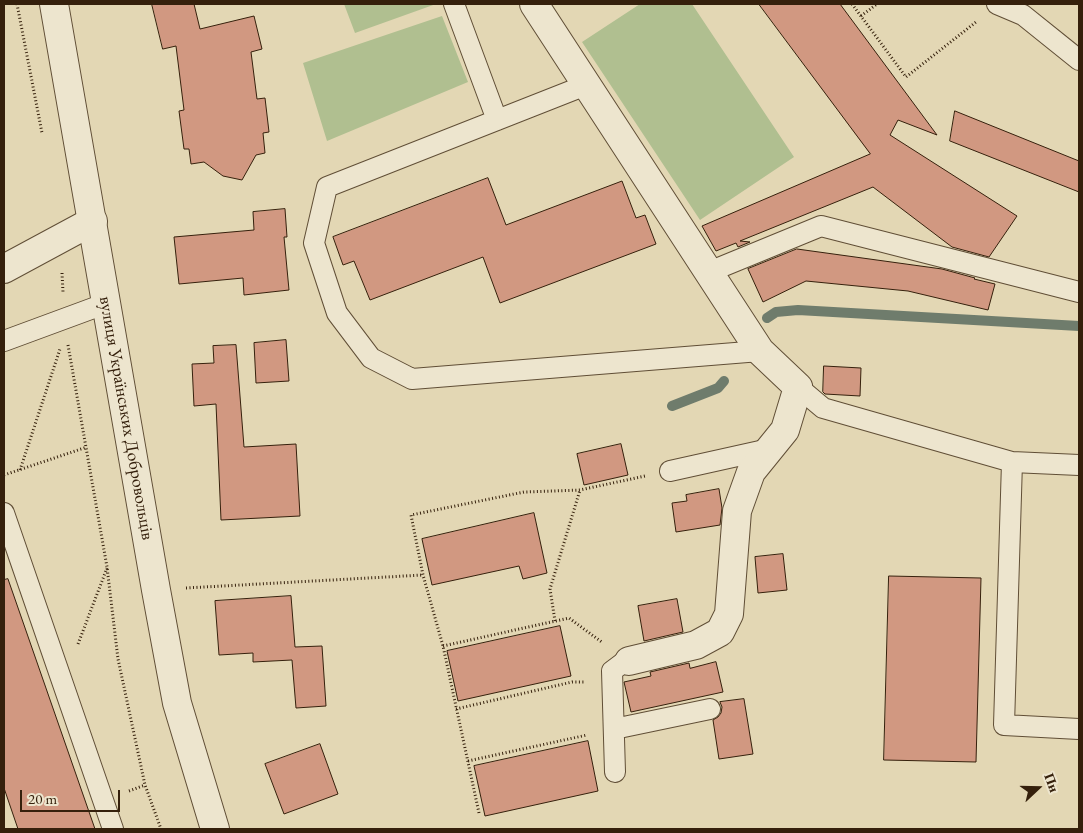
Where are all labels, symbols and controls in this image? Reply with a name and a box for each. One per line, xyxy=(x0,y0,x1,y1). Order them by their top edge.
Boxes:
street label: вулиця Українських Добровольців xyxy=(94,294,158,542)
north arrow xyxy=(1013,763,1063,813)
text: Пн xyxy=(1040,770,1064,795)
scale bar xyxy=(22,780,122,812)
text: 20 m xyxy=(28,789,57,808)

